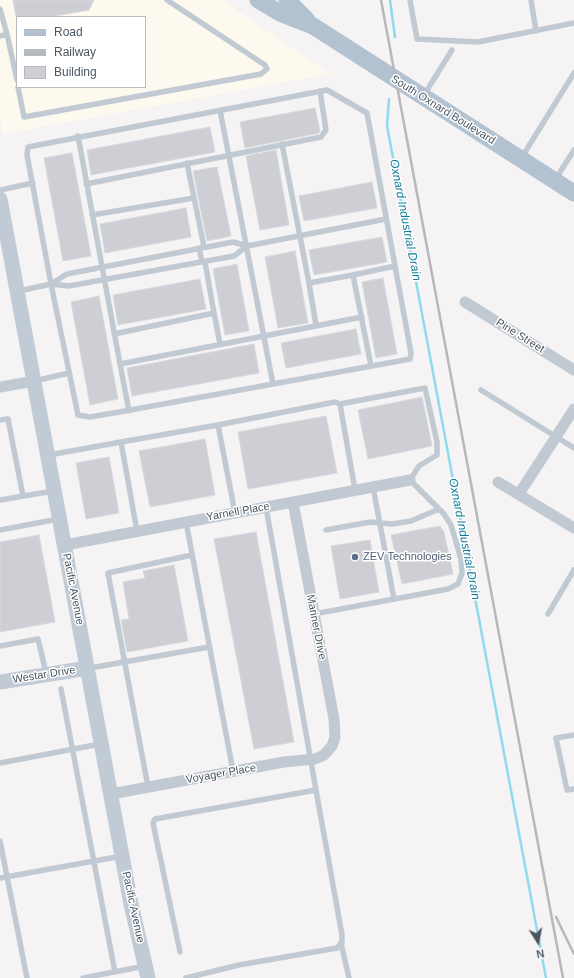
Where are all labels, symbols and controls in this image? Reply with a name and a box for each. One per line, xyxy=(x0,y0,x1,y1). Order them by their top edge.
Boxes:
legend xyxy=(16,16,146,88)
text: Road xyxy=(54,25,83,39)
text: Railway xyxy=(54,45,96,59)
text: Building xyxy=(54,65,97,79)
street label: South Oxnard Boulevard xyxy=(388,72,498,148)
water label: Oxnard Industrial Drain xyxy=(386,158,424,282)
street label: Pine Street xyxy=(493,316,547,356)
water label: Oxnard Industrial Drain xyxy=(445,477,483,601)
street label: Yarnell Place xyxy=(205,500,271,524)
place label: ZEV Technologies xyxy=(363,550,452,564)
street label: Pacific Avenue xyxy=(60,552,86,626)
marker: ZEV Technologies xyxy=(350,552,360,562)
street label: Mariner Drive xyxy=(303,593,329,661)
street label: Westar Drive xyxy=(12,664,76,686)
street label: Voyager Place xyxy=(185,761,257,787)
street label: Pacific Avenue xyxy=(119,870,147,944)
north arrow xyxy=(518,922,558,962)
text: N xyxy=(535,947,545,960)

